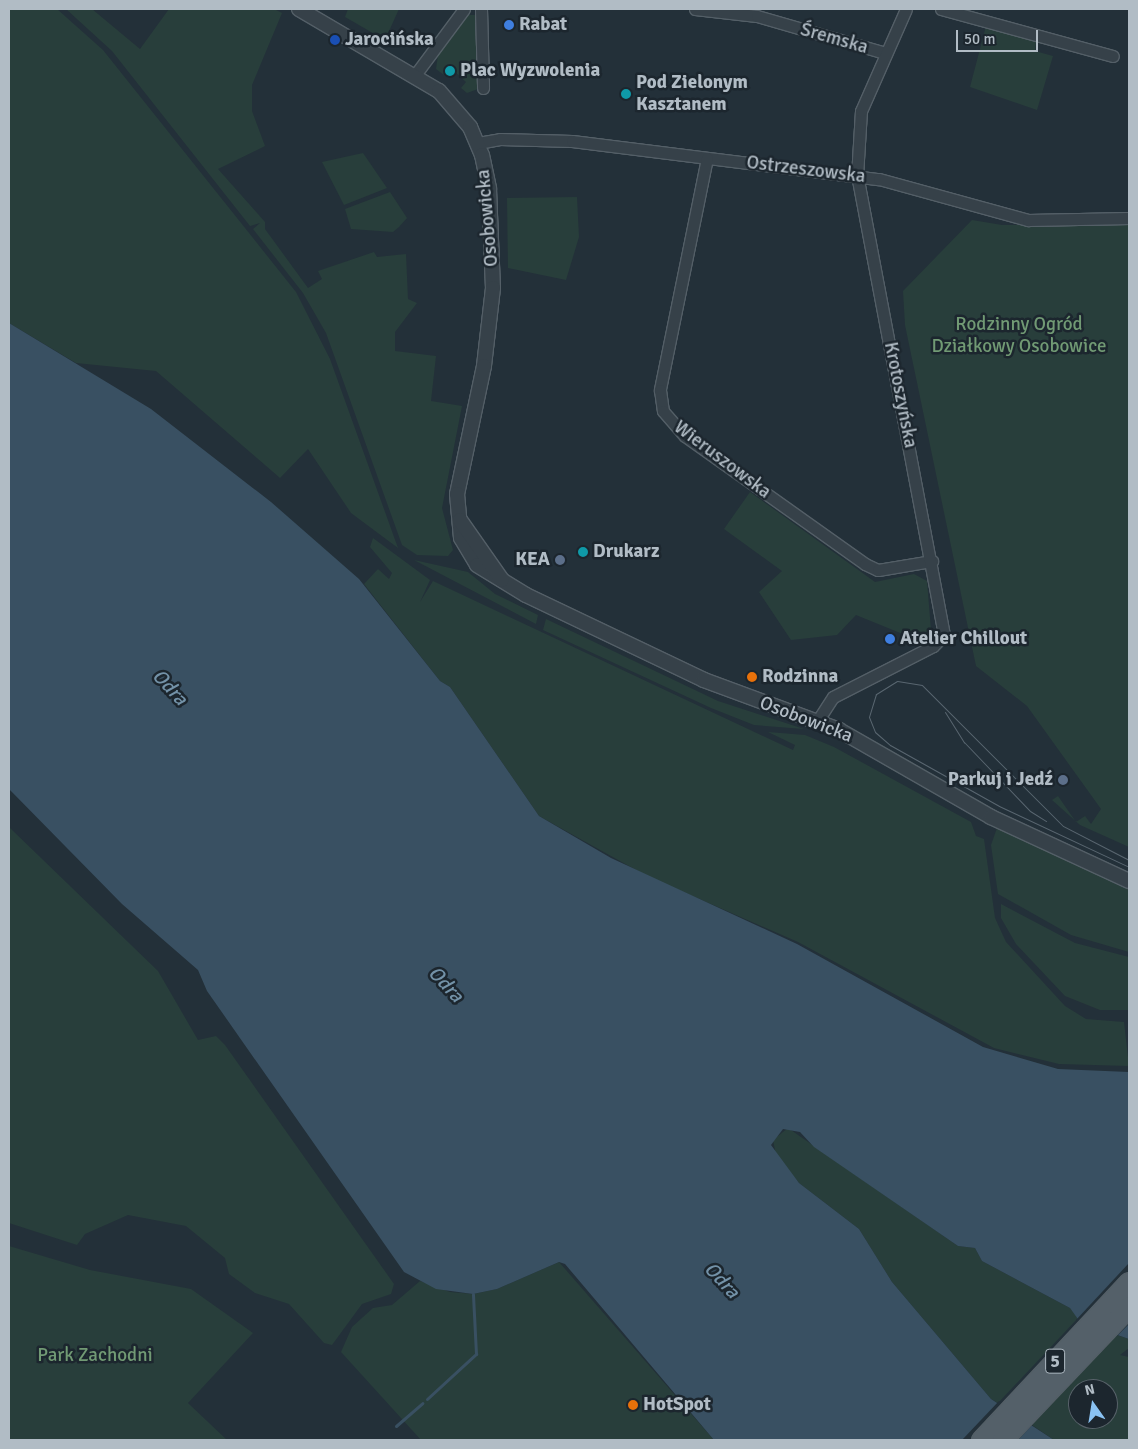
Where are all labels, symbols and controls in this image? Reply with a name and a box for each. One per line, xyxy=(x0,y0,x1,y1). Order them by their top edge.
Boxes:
place label: Rabat xyxy=(519,14,567,36)
street label: Śremska xyxy=(798,18,870,60)
marker: Rabat xyxy=(503,19,515,31)
scale bar xyxy=(958,20,1040,52)
place label: Jarocińska xyxy=(345,29,434,51)
text: 50 m xyxy=(964,30,995,48)
marker: Jarocińska xyxy=(329,34,341,46)
place label: Plac Wyzwolenia xyxy=(460,60,600,82)
marker: Plac Wyzwolenia xyxy=(444,65,456,77)
place label: Pod Zielonym Kasztanem xyxy=(636,72,748,116)
marker: Pod Zielonym Kasztanem xyxy=(620,88,632,100)
street label: Ostrzeszowska xyxy=(745,151,867,189)
street label: Osobowicka xyxy=(472,168,504,268)
park label: Rodzinny Ogród Działkowy Osobowice xyxy=(931,314,1107,358)
street label: Krotoszyńska xyxy=(879,340,921,450)
street label: Wieruszowska xyxy=(669,416,775,504)
place label: Drukarz xyxy=(593,541,660,563)
marker: Drukarz xyxy=(577,546,589,558)
place label: KEA xyxy=(515,549,550,571)
marker: KEA xyxy=(554,554,566,566)
place label: Atelier Chillout xyxy=(900,628,1027,650)
marker: Atelier Chillout xyxy=(884,633,896,645)
water label: Odra xyxy=(147,664,193,710)
place label: Rodzinna xyxy=(762,666,838,688)
marker: Rodzinna xyxy=(746,671,758,683)
street label: Osobowicka xyxy=(756,692,856,748)
place label: Parkuj i Jedź xyxy=(948,769,1053,791)
marker: Parkuj i Jedź xyxy=(1057,774,1069,786)
water label: Odra xyxy=(423,961,469,1007)
water label: Odra xyxy=(699,1257,745,1303)
park label: Park Zachodni xyxy=(37,1345,153,1367)
road number: 5 xyxy=(1045,1345,1065,1376)
north arrow xyxy=(1068,1379,1118,1429)
text: N xyxy=(1083,1380,1096,1399)
place label: HotSpot xyxy=(643,1394,711,1416)
marker: HotSpot xyxy=(627,1399,639,1411)

